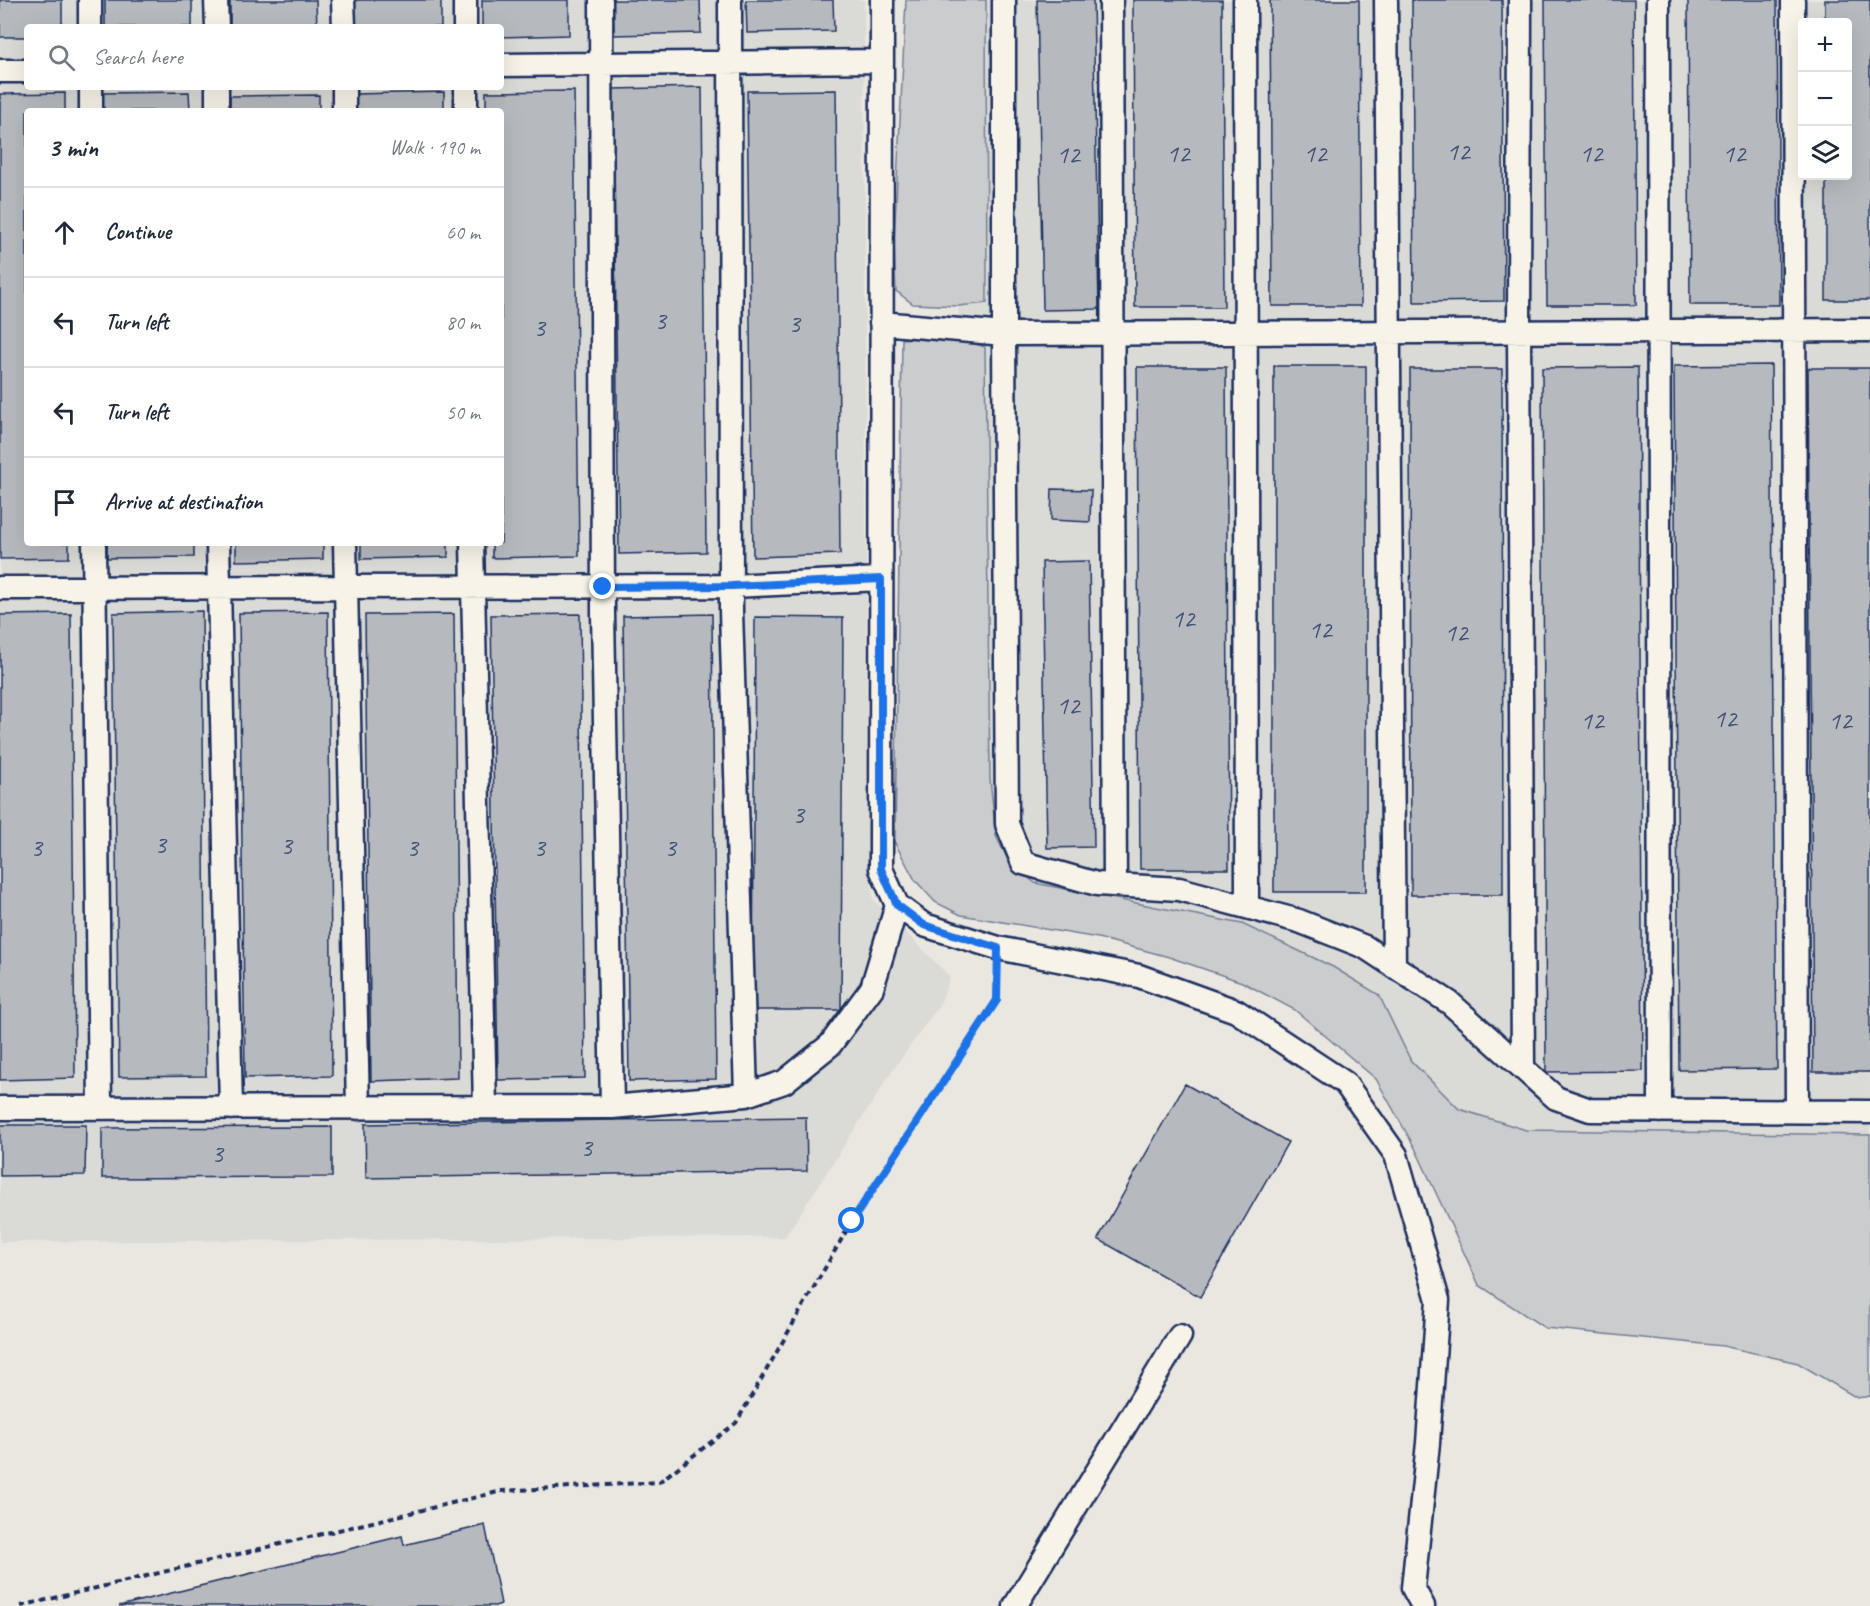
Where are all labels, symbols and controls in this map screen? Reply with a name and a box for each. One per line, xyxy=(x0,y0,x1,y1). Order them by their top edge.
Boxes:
map controls xyxy=(1798,18,1852,180)
button: + xyxy=(1798,18,1852,72)
search box xyxy=(24,24,504,90)
icon: search xyxy=(45,41,78,74)
text: Search here xyxy=(93,43,183,71)
button: − xyxy=(1798,72,1852,126)
button: layers xyxy=(1798,126,1852,180)
text: 3 min xyxy=(48,131,98,164)
text: Walk · 190 m xyxy=(390,135,480,160)
house number: 12 xyxy=(1446,135,1472,168)
house number: 12 xyxy=(1166,137,1192,170)
house number: 12 xyxy=(1303,137,1329,170)
house number: 12 xyxy=(1579,137,1605,170)
house number: 12 xyxy=(1722,137,1748,170)
house number: 12 xyxy=(1056,138,1082,171)
icon: ahead xyxy=(48,216,81,249)
text: Continue xyxy=(105,218,171,246)
text: 60 m xyxy=(446,220,480,245)
house number: 3 xyxy=(654,304,668,337)
icon: left xyxy=(48,306,81,339)
house number: 3 xyxy=(788,307,802,340)
text: Turn left xyxy=(105,308,169,336)
text: 80 m xyxy=(446,310,480,335)
house number: 3 xyxy=(533,311,547,344)
icon: left xyxy=(48,396,81,429)
text: Turn left xyxy=(105,398,169,426)
text: 50 m xyxy=(446,400,480,425)
icon: arrive xyxy=(48,486,81,519)
text: Arrive at destination xyxy=(105,488,262,516)
route end xyxy=(589,573,615,599)
house number: 12 xyxy=(1171,602,1197,635)
house number: 12 xyxy=(1308,613,1334,646)
house number: 12 xyxy=(1444,616,1470,649)
house number: 12 xyxy=(1056,689,1082,722)
house number: 12 xyxy=(1713,702,1739,735)
house number: 12 xyxy=(1580,704,1606,737)
house number: 12 xyxy=(1828,704,1854,737)
house number: 3 xyxy=(792,798,806,831)
house number: 3 xyxy=(154,828,168,861)
house number: 3 xyxy=(280,829,294,862)
house number: 3 xyxy=(30,831,44,864)
house number: 3 xyxy=(406,831,420,864)
house number: 3 xyxy=(533,831,547,864)
house number: 3 xyxy=(664,831,678,864)
house number: 3 xyxy=(580,1131,594,1164)
house number: 3 xyxy=(211,1137,225,1170)
route start xyxy=(838,1207,864,1233)

